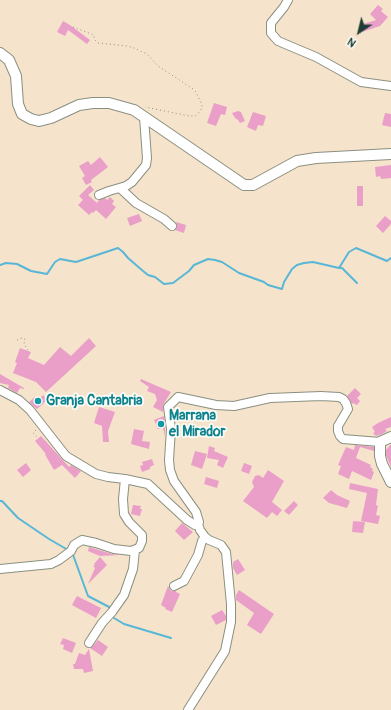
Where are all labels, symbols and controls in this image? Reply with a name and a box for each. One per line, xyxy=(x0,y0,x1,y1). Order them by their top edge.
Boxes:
north arrow xyxy=(339,12,379,52)
text: N xyxy=(345,35,359,50)
place label: Granja Cantabria xyxy=(46,393,143,409)
marker: Granja Cantabria xyxy=(33,396,43,406)
place label: Marrana el Mirador xyxy=(169,408,225,440)
marker: Marrana el Mirador xyxy=(156,419,166,429)

